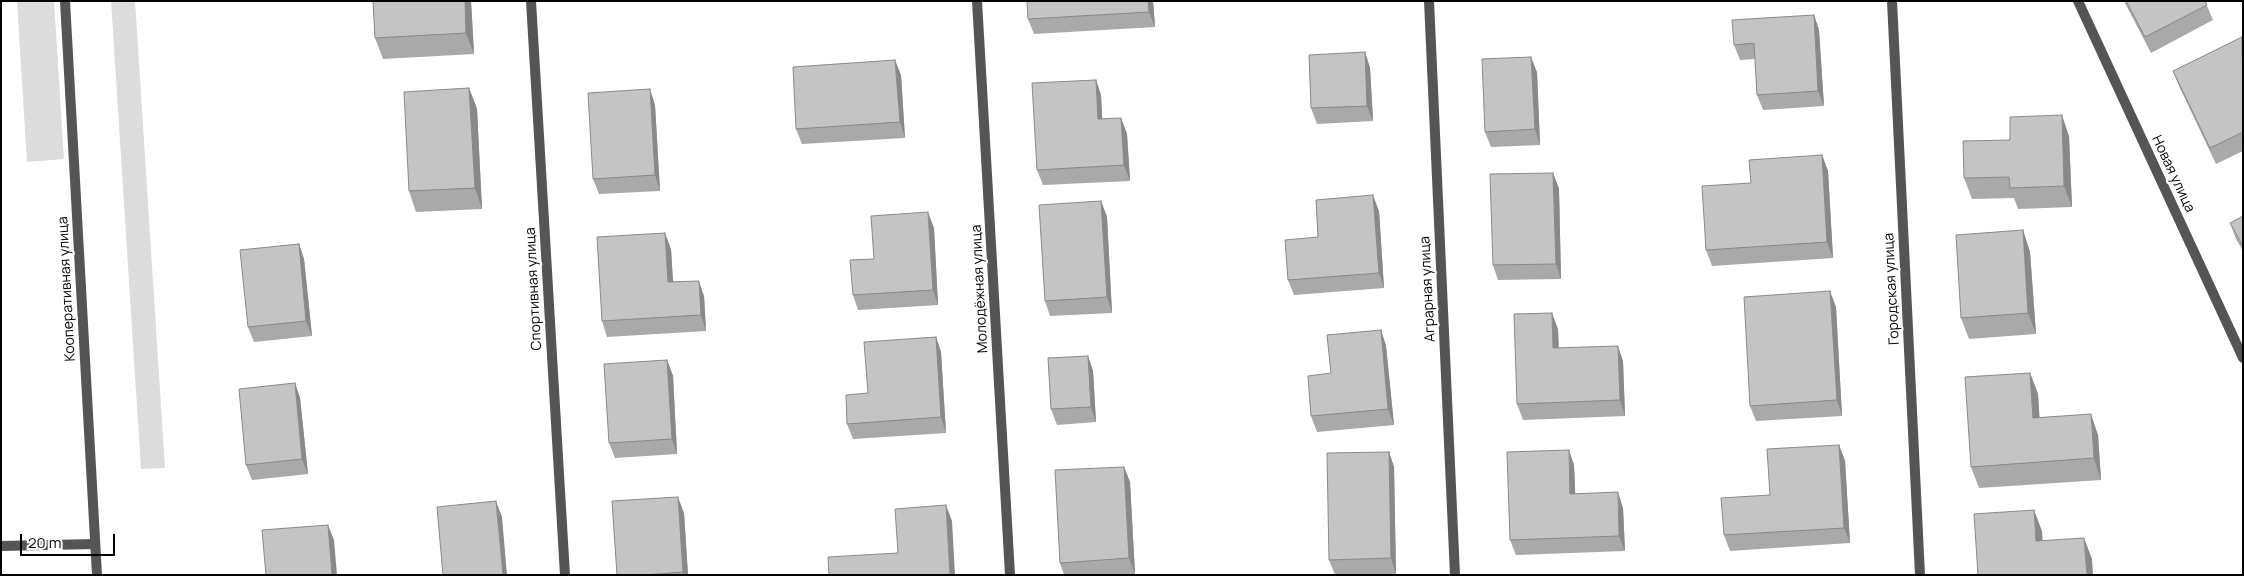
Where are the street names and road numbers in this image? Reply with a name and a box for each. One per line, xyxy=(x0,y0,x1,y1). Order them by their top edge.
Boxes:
street label: Новая улица xyxy=(2148,133,2198,215)
street label: Кооперативная улица xyxy=(55,216,79,362)
street label: Молодёжная улица xyxy=(968,224,992,354)
street label: Спортивная улица xyxy=(522,227,546,351)
street label: Городская улица xyxy=(1881,233,1903,345)
street label: Аграрная улица xyxy=(1417,236,1439,342)

